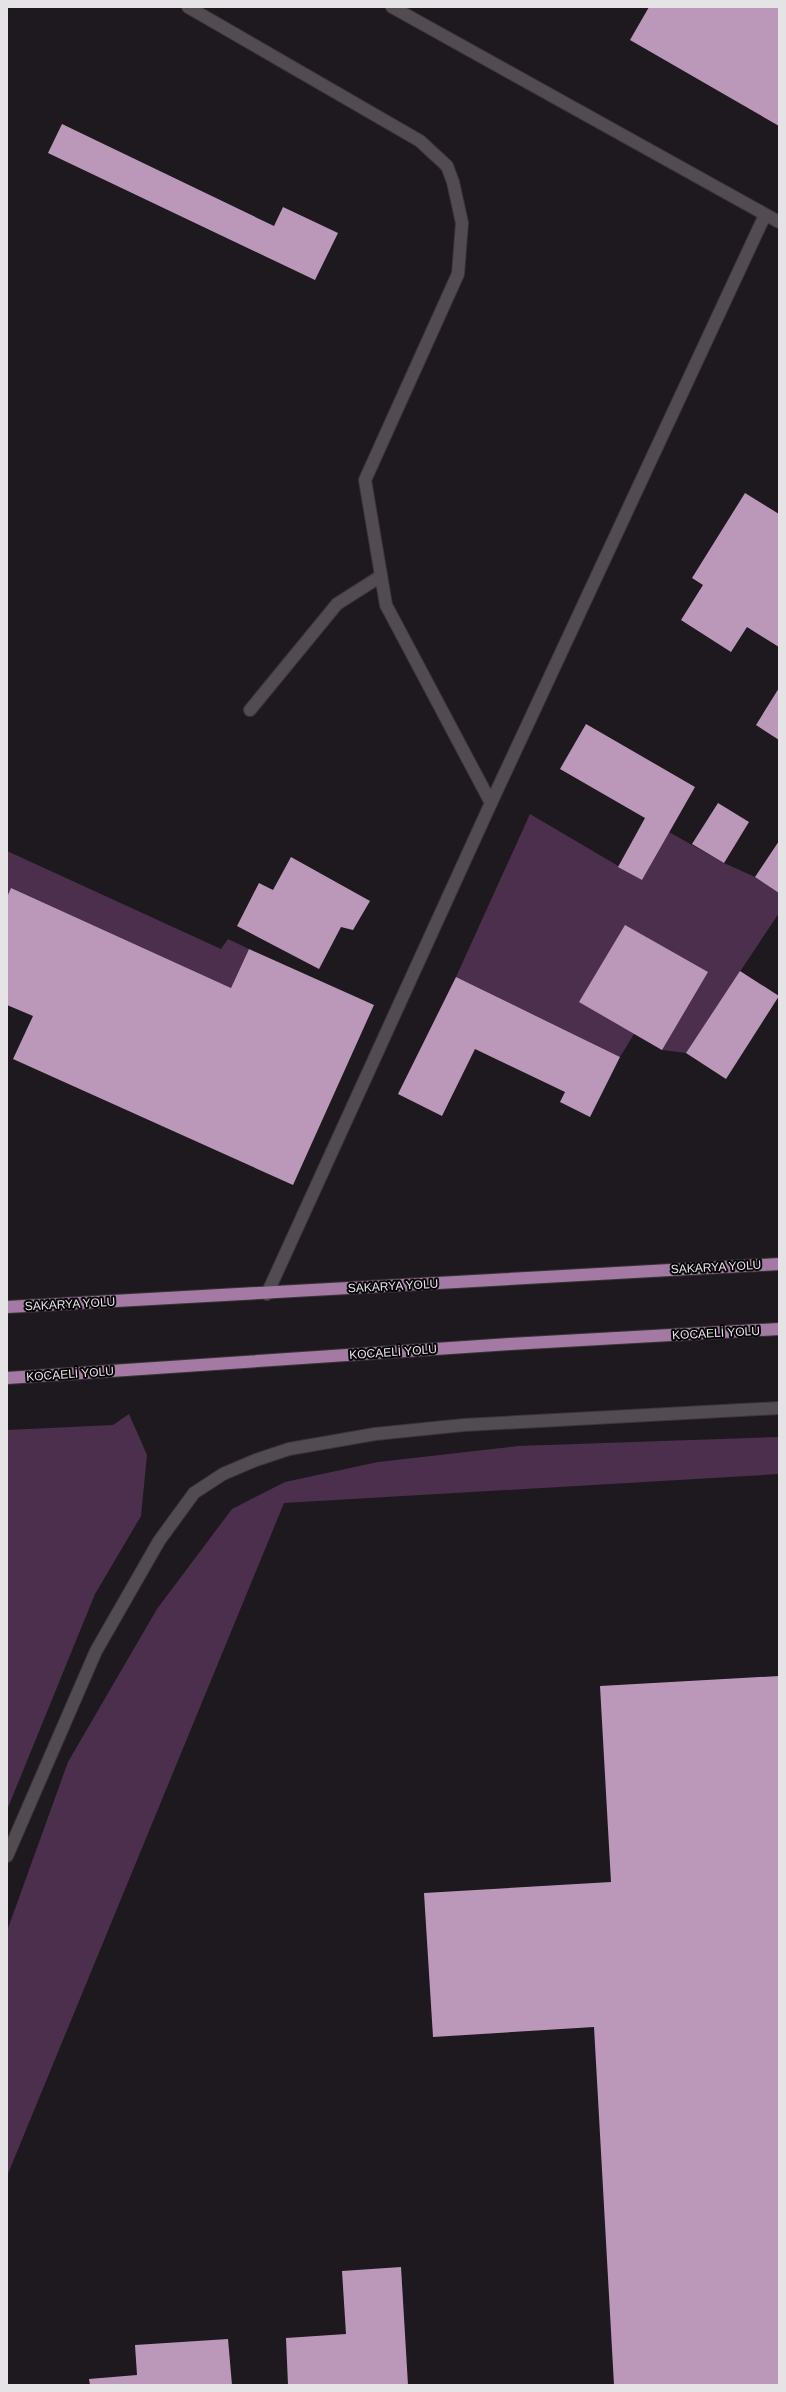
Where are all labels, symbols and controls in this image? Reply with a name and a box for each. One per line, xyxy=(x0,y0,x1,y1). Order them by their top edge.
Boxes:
street label: SAKARYA YOLU xyxy=(670,1258,762,1276)
street label: SAKARYA YOLU xyxy=(347,1277,439,1295)
street label: SAKARYA YOLU xyxy=(24,1295,116,1313)
street label: KOCAELİ YOLU xyxy=(672,1324,760,1342)
street label: KOCAELİ YOLU xyxy=(349,1342,437,1362)
street label: KOCAELİ YOLU xyxy=(26,1364,114,1384)

